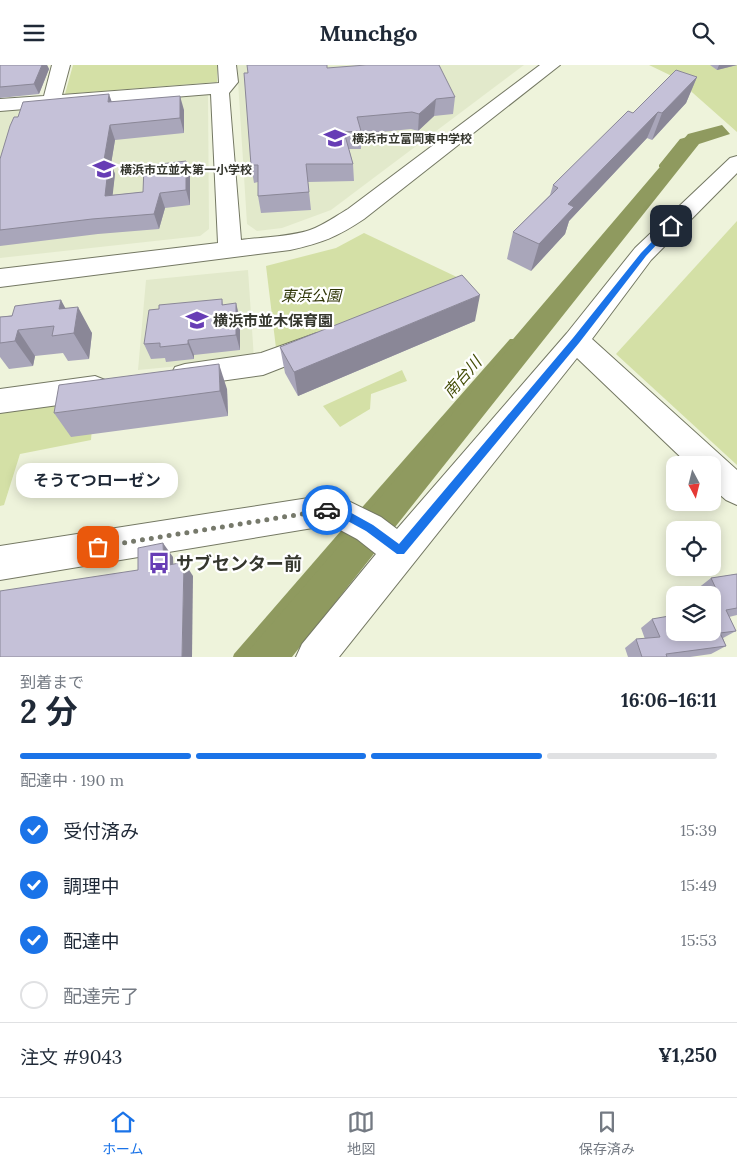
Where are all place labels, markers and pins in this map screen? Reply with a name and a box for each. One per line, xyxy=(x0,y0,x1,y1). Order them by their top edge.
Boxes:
school or university icon: 横浜市立富岡東中学校 xyxy=(322,125,348,151)
place label: 横浜市立富岡東中学校 xyxy=(352,131,472,146)
school or university icon: 横浜市立並木第一小学校 xyxy=(91,156,117,182)
place label: 横浜市立並木第一小学校 xyxy=(120,162,252,177)
pin xyxy=(650,205,692,247)
school or university icon: 横浜市並木保育園 xyxy=(184,307,210,333)
place label: 横浜市並木保育園 xyxy=(213,311,333,330)
callout: そうてつローゼン xyxy=(17,462,179,497)
pin xyxy=(77,526,119,568)
bus stop icon: サブセンター前 xyxy=(146,550,172,576)
place label: サブセンター前 xyxy=(176,552,302,575)

